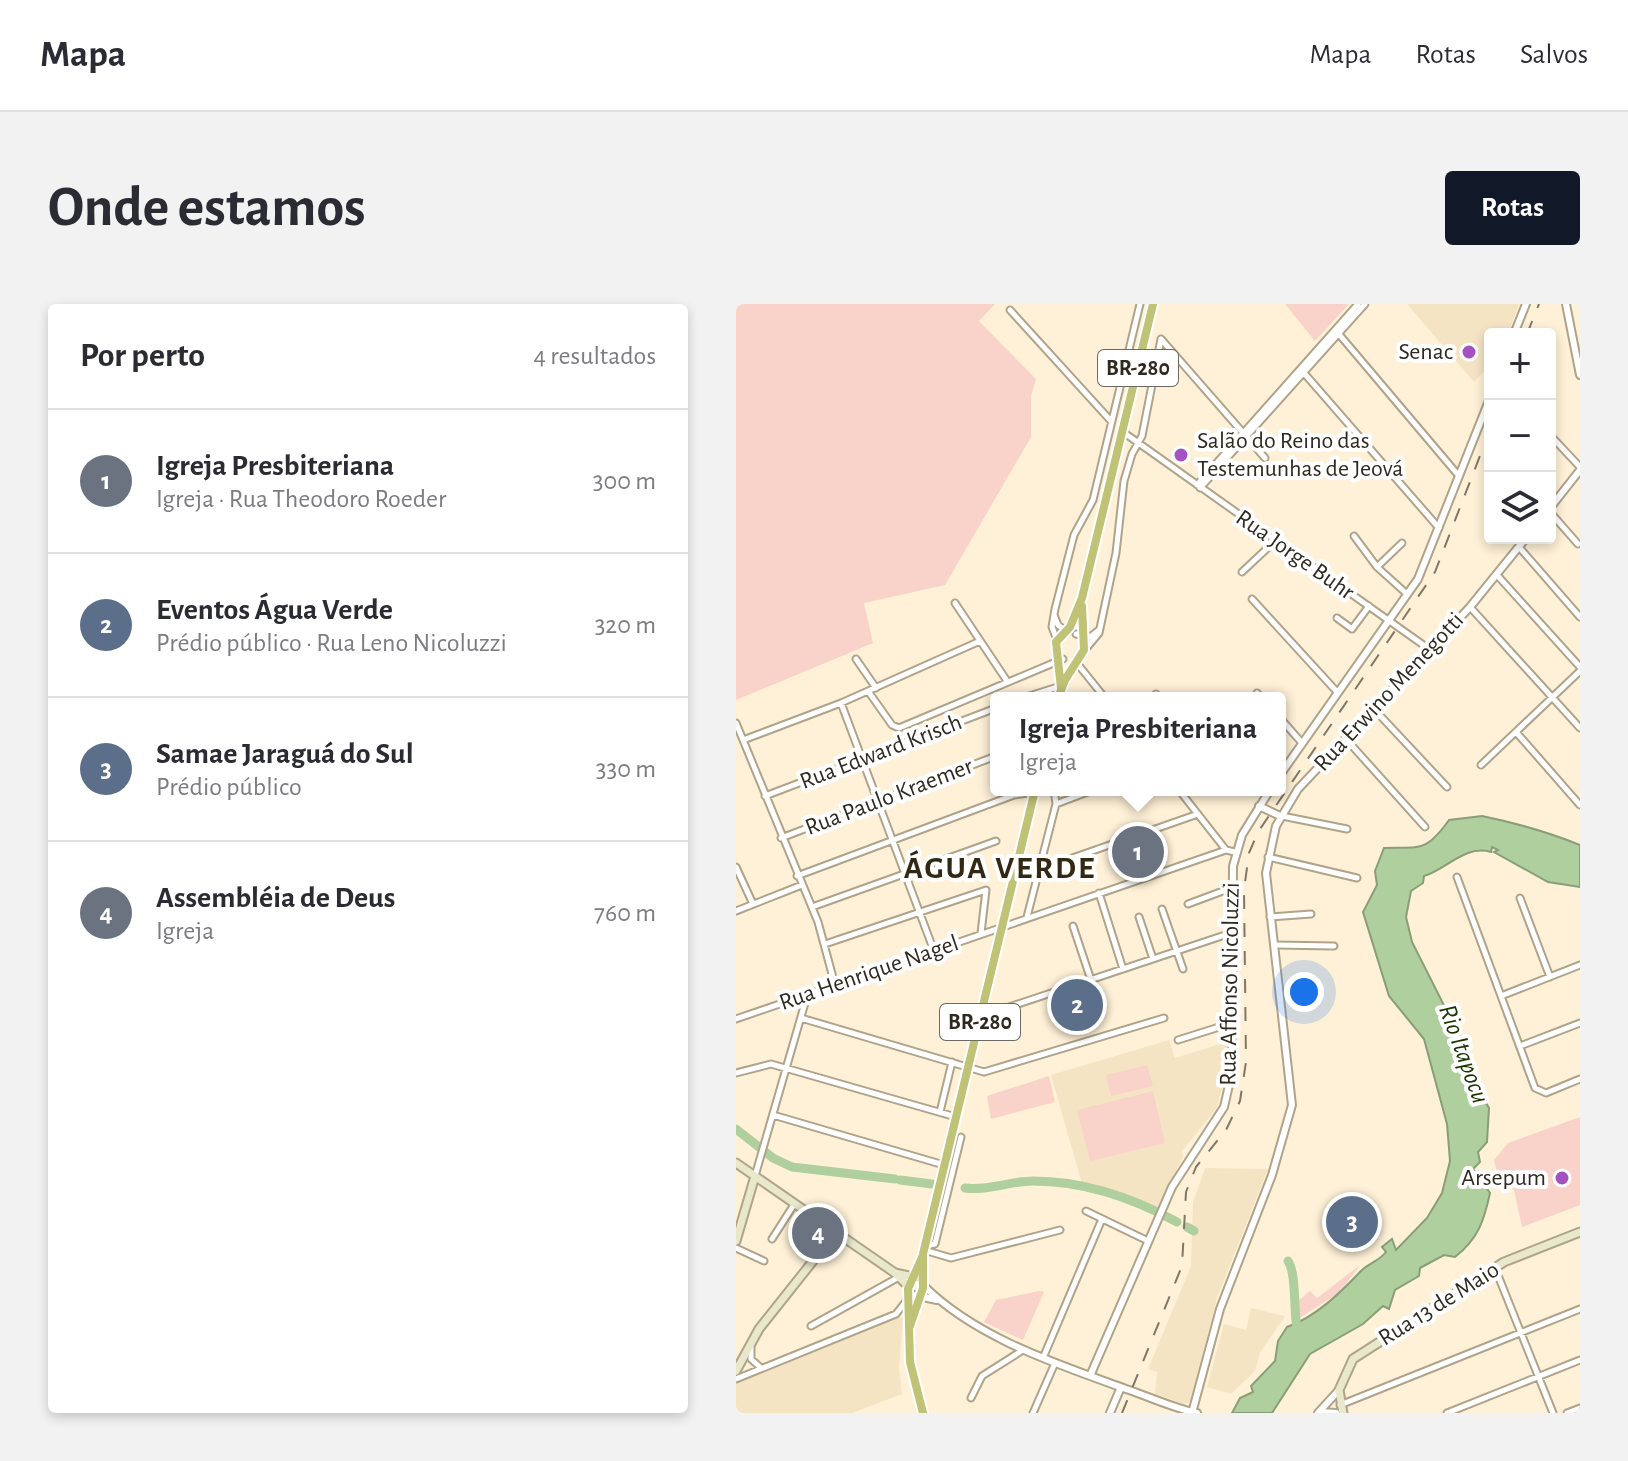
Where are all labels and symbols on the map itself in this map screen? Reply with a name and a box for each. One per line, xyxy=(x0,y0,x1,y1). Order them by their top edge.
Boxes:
place label: Senac xyxy=(1398,340,1453,364)
marker: Senac xyxy=(1460,343,1478,361)
road number: BR-280 xyxy=(1098,350,1178,386)
place label: Salão do Reino das Testemunhas de Jeová xyxy=(1197,429,1403,481)
marker: Salão do Reino das Testemunhas de Jeová xyxy=(1172,446,1190,464)
street label: Rua Jorge Buhr xyxy=(1232,506,1359,605)
street label: Rua Erwino Menegotti xyxy=(1310,608,1468,776)
street label: Rua Edward Krisch xyxy=(797,710,965,794)
street label: Rua Paulo Kraemer xyxy=(802,754,976,840)
pin: 1 xyxy=(1112,822,1164,882)
district label: ÁGUA VERDE xyxy=(904,850,1096,884)
street label: Rua Affonso Nicoluzzi xyxy=(1216,882,1244,1086)
street label: Rua Henrique Nagel xyxy=(776,931,962,1015)
your location xyxy=(1284,972,1324,1012)
pin: 2 xyxy=(1051,975,1103,1035)
water label: Rio Itapocu xyxy=(1434,1001,1494,1107)
road number: BR-280 xyxy=(940,1004,1020,1040)
place label: Arsepum xyxy=(1461,1166,1546,1190)
marker: Arsepum xyxy=(1553,1169,1571,1187)
pin: 3 xyxy=(1326,1192,1378,1252)
pin: 4 xyxy=(792,1203,844,1263)
street label: Rua 13 de Maio xyxy=(1375,1258,1503,1350)

